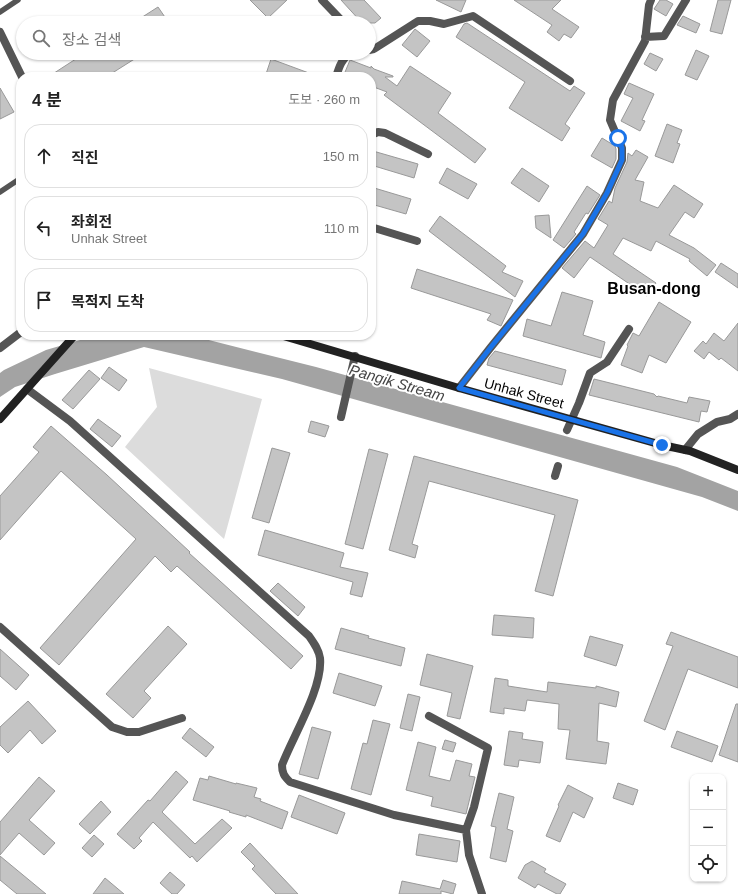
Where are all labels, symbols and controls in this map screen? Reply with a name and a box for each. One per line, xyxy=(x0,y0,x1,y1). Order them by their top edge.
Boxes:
search box xyxy=(16,16,376,60)
icon: search xyxy=(30,27,52,49)
text: 장소 검색 xyxy=(62,31,121,48)
text: 4 분 xyxy=(32,91,62,110)
text: 도보 · 260 m xyxy=(288,92,360,107)
route start xyxy=(609,129,627,147)
icon: ahead xyxy=(33,145,55,167)
text: 직진 xyxy=(71,149,99,166)
text: 150 m xyxy=(323,149,359,164)
text: 좌회전 xyxy=(71,213,112,230)
icon: left xyxy=(33,217,55,239)
text: 110 m xyxy=(324,221,359,236)
text: Unhak Street xyxy=(71,231,147,246)
district label: Busan-dong xyxy=(607,280,701,297)
icon: arrive xyxy=(33,289,55,311)
text: 목적지 도착 xyxy=(71,293,144,310)
water label: Pangik Stream xyxy=(348,361,447,404)
street label: Unhak Street xyxy=(482,375,566,411)
route end xyxy=(653,436,671,454)
map controls xyxy=(690,774,726,882)
button: + xyxy=(690,774,726,810)
button: − xyxy=(690,810,726,846)
button: locate xyxy=(690,846,726,882)

